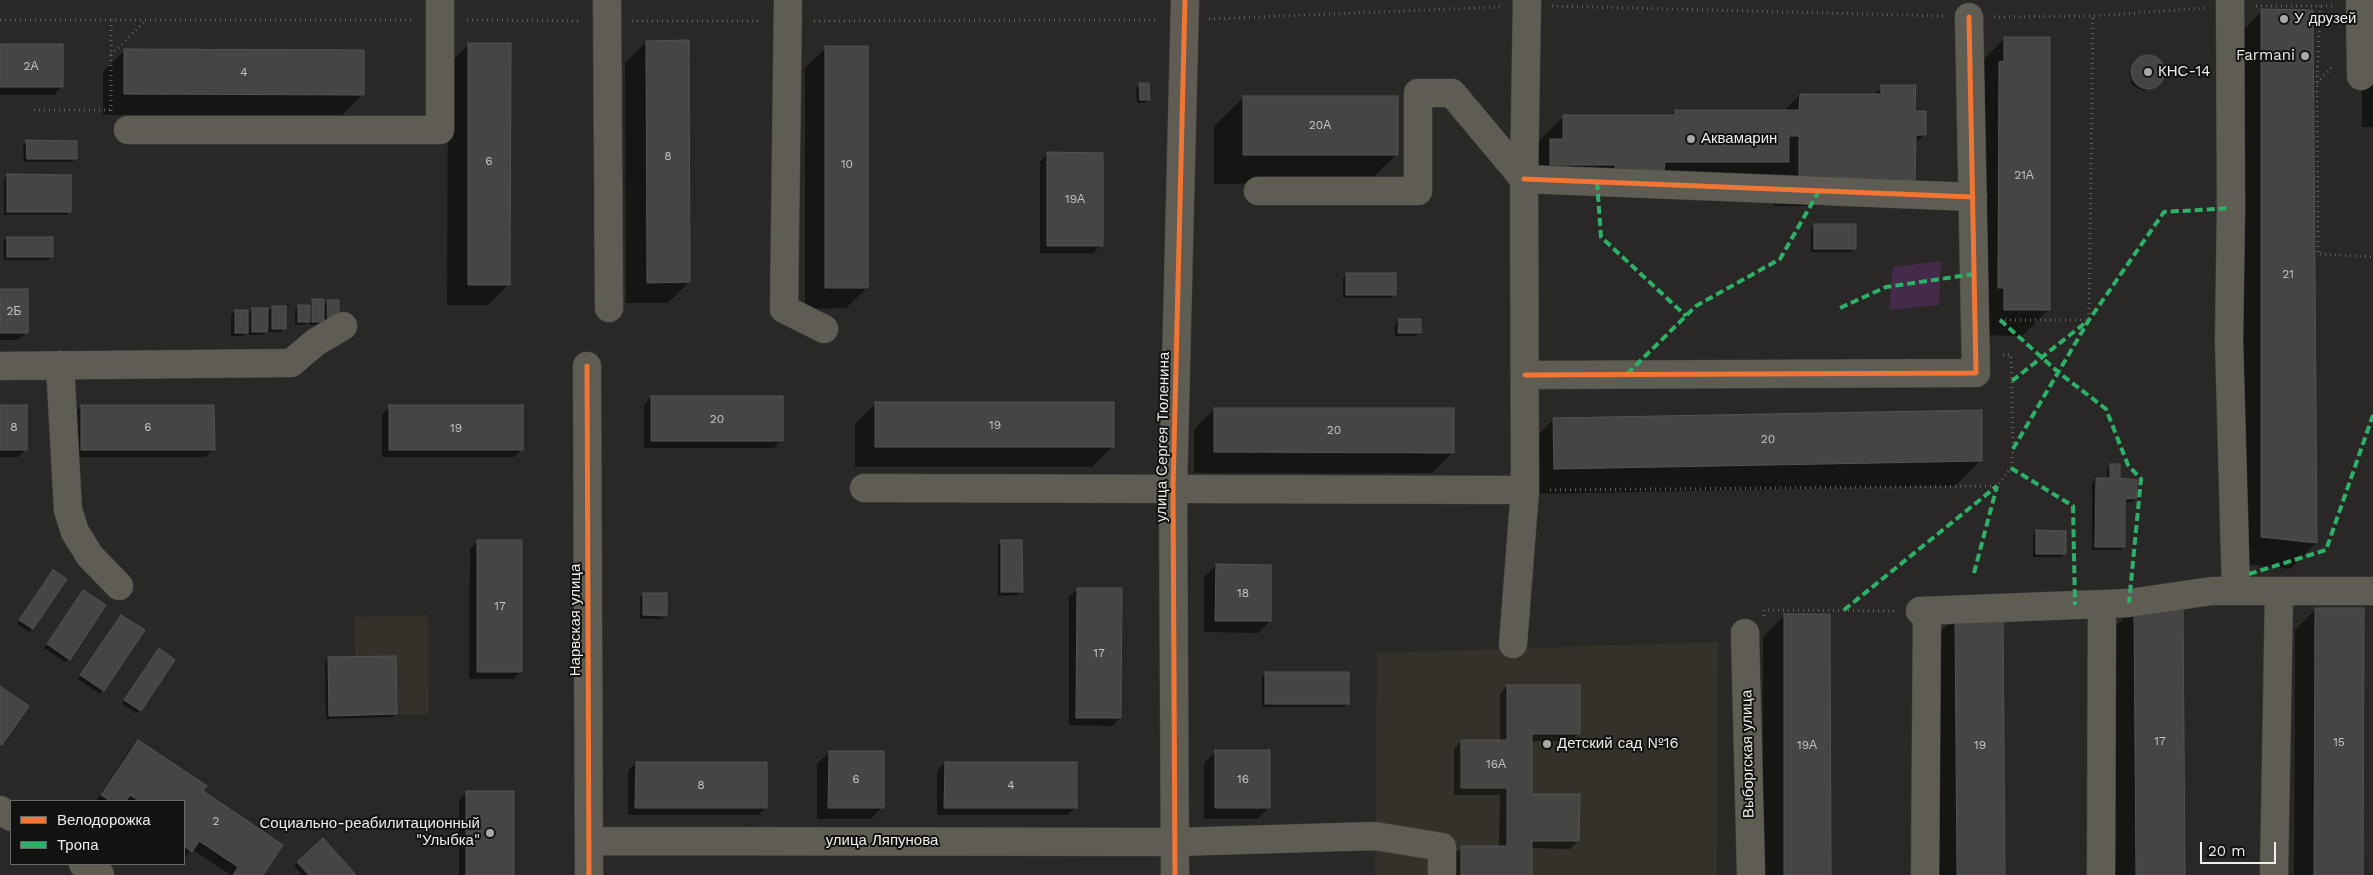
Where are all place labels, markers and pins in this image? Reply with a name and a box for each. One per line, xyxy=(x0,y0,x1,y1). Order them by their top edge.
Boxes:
place label: У друзей xyxy=(2294,10,2357,28)
marker: У друзей xyxy=(2278,13,2290,25)
place label: Farmani xyxy=(2236,47,2295,65)
marker: Farmani xyxy=(2299,50,2311,62)
place label: КНС-14 xyxy=(2158,63,2210,81)
marker: КНС-14 xyxy=(2142,66,2154,78)
place label: Аквамарин xyxy=(1701,130,1777,148)
marker: Аквамарин xyxy=(1685,133,1697,145)
place label: Детский сад №16 xyxy=(1557,735,1679,753)
marker: Детский сад №16 xyxy=(1541,738,1553,750)
place label: Социально-реабилитационный "Улыбка" xyxy=(259,815,480,850)
marker: Социально-реабилитационный "Улыбка" xyxy=(484,827,496,839)

